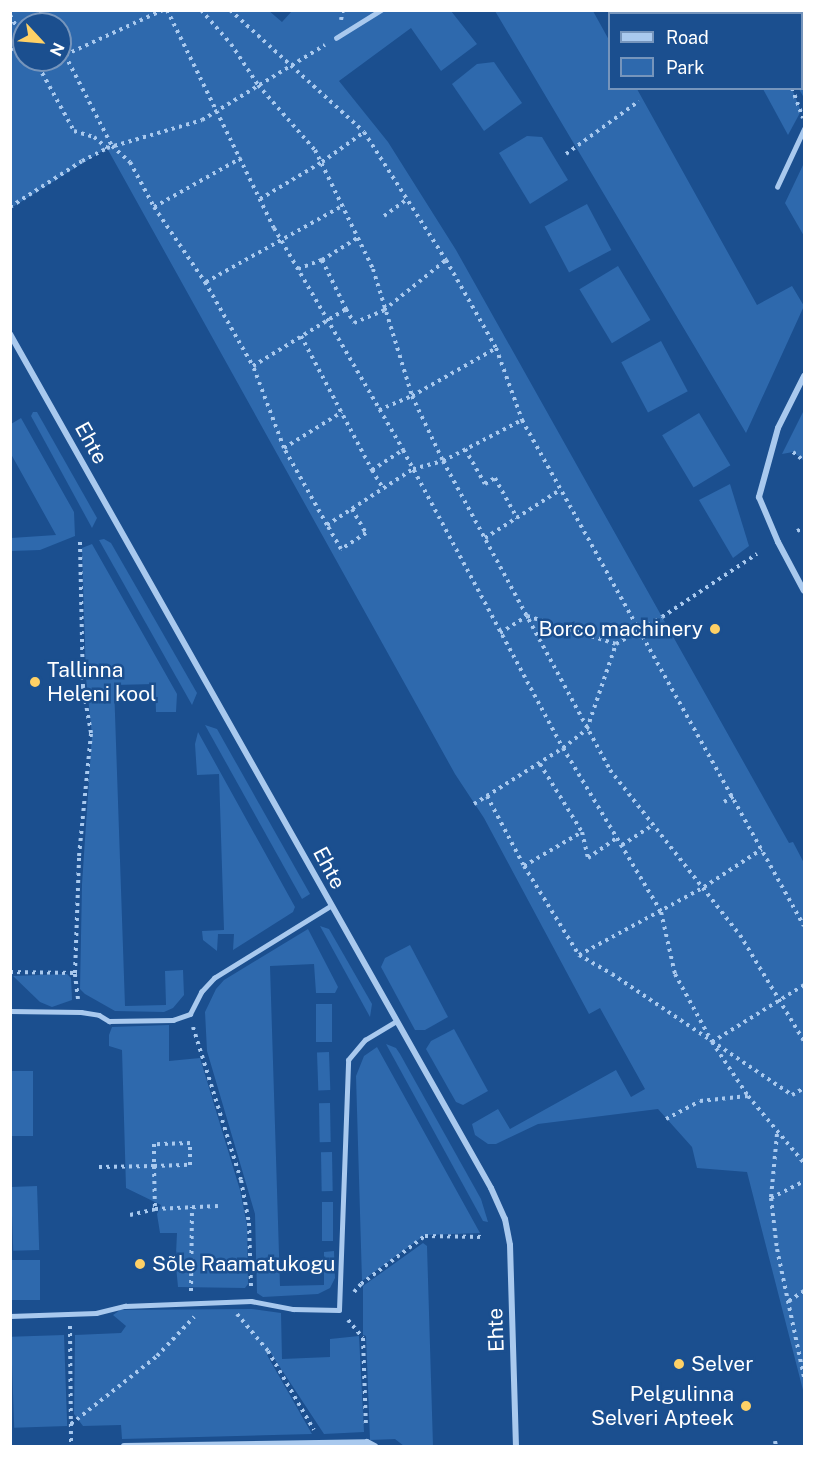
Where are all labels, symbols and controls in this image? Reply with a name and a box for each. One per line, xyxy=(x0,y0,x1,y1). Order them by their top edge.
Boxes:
north arrow xyxy=(12,12,72,72)
legend xyxy=(608,12,803,90)
text: Road xyxy=(666,27,709,48)
text: N xyxy=(46,39,68,59)
text: Park xyxy=(666,57,704,78)
street label: Ehte xyxy=(69,418,113,468)
place label: Borco machinery xyxy=(538,616,703,642)
marker: Borco machinery xyxy=(708,622,722,636)
place label: Tallinna Heleni kool xyxy=(47,657,156,707)
marker: Tallinna Heleni kool xyxy=(28,675,42,689)
street label: Ehte xyxy=(308,843,350,893)
place label: Sõle Raamatukogu xyxy=(152,1251,336,1277)
marker: Sõle Raamatukogu xyxy=(133,1257,147,1271)
street label: Ehte xyxy=(483,1307,509,1353)
place label: Selver xyxy=(691,1351,753,1377)
marker: Selver xyxy=(672,1357,686,1371)
place label: Pelgulinna Selveri Apteek xyxy=(591,1381,734,1431)
marker: Pelgulinna Selveri Apteek xyxy=(739,1399,753,1413)

